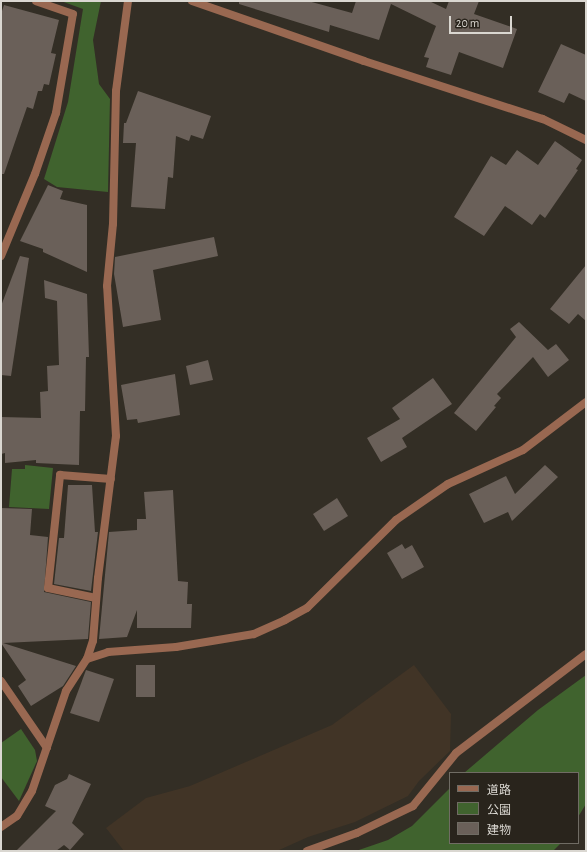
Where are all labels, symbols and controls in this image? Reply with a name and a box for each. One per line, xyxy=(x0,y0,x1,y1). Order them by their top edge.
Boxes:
scale bar xyxy=(451,8,514,34)
text: 20 m xyxy=(456,17,479,29)
legend xyxy=(449,772,579,844)
text: 道路 xyxy=(487,784,511,796)
text: 公園 xyxy=(487,804,511,816)
text: 建物 xyxy=(487,824,511,836)

